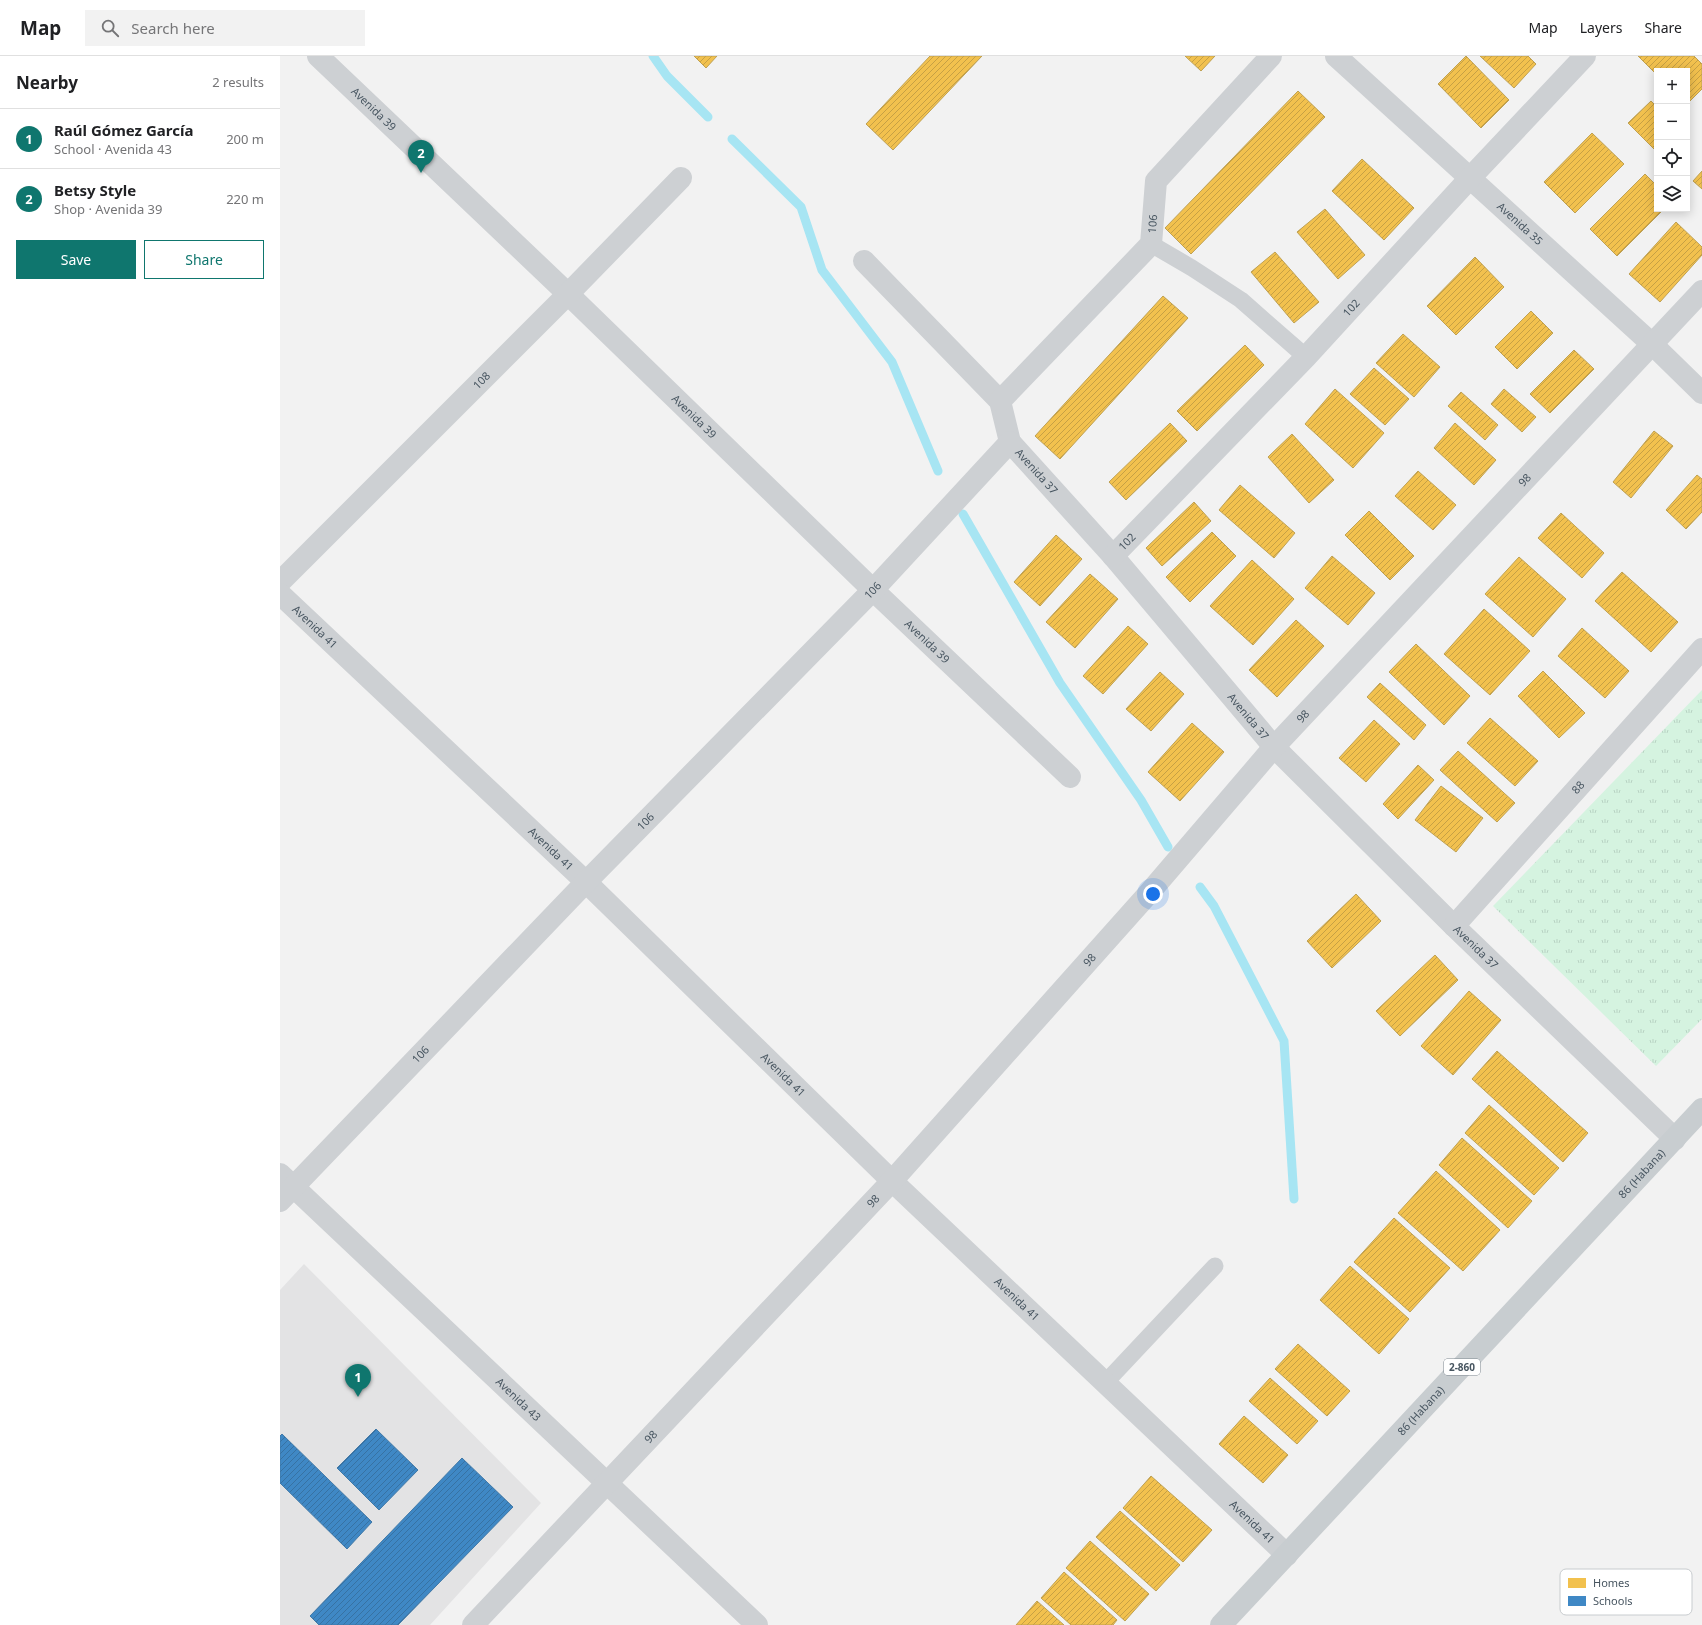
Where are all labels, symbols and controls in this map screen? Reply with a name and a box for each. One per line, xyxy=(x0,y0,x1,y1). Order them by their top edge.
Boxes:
search box xyxy=(85,10,365,46)
text: Map xyxy=(20,15,61,41)
icon: search xyxy=(99,17,121,39)
text: Search here xyxy=(131,18,215,38)
text: Map xyxy=(1529,18,1558,37)
text: Layers xyxy=(1580,18,1622,37)
text: Share xyxy=(1644,18,1682,37)
map controls xyxy=(1654,68,1690,212)
button: + xyxy=(1654,68,1690,104)
text: Nearby xyxy=(16,71,78,94)
text: 2 results xyxy=(212,73,264,91)
street label: Avenida 39 xyxy=(348,84,400,134)
button: − xyxy=(1654,104,1690,140)
text: Raúl Gómez García xyxy=(54,120,193,140)
text: 1 xyxy=(25,130,33,148)
text: 200 m xyxy=(226,130,264,148)
text: School · Avenida 43 xyxy=(54,140,172,158)
pin: 2 xyxy=(408,140,434,173)
button: locate xyxy=(1654,140,1690,176)
button: layers xyxy=(1654,176,1690,212)
text: Betsy Style xyxy=(54,180,136,200)
text: 2 xyxy=(25,190,33,208)
text: 220 m xyxy=(226,190,264,208)
street label: Avenida 35 xyxy=(1494,199,1546,248)
text: Shop · Avenida 39 xyxy=(54,200,162,218)
street label: 106 xyxy=(1144,214,1160,234)
button: Save xyxy=(16,240,136,279)
button: Share xyxy=(144,240,264,279)
street label: 102 xyxy=(1339,295,1363,319)
street label: 108 xyxy=(469,368,493,392)
street label: Avenida 39 xyxy=(669,391,720,441)
street label: Avenida 37 xyxy=(1012,445,1062,497)
street label: 98 xyxy=(1515,470,1534,489)
street label: 102 xyxy=(1115,529,1139,553)
street label: 106 xyxy=(860,578,884,602)
street label: Avenida 41 xyxy=(289,602,341,651)
street label: Avenida 39 xyxy=(902,616,953,666)
street label: Avenida 37 xyxy=(1225,690,1273,743)
street label: 98 xyxy=(1293,706,1312,726)
street label: 88 xyxy=(1568,777,1587,797)
street label: 106 xyxy=(633,809,657,833)
street label: Avenida 41 xyxy=(525,824,577,874)
your location xyxy=(1143,884,1163,904)
street label: Avenida 37 xyxy=(1450,922,1502,972)
street label: 98 xyxy=(1079,950,1099,969)
street label: 106 xyxy=(408,1042,432,1066)
street label: Avenida 41 xyxy=(758,1049,809,1100)
street label: 86 (Habana) xyxy=(1615,1145,1668,1201)
street label: 98 xyxy=(863,1191,883,1210)
street label: Avenida 41 xyxy=(991,1274,1043,1324)
road number: 2-860 xyxy=(1444,1359,1480,1375)
pin: 1 xyxy=(345,1364,371,1397)
street label: Avenida 43 xyxy=(493,1374,545,1424)
street label: 86 (Habana) xyxy=(1394,1382,1447,1438)
street label: 98 xyxy=(641,1427,660,1446)
street label: Avenida 41 xyxy=(1227,1497,1278,1547)
legend xyxy=(1560,1569,1692,1615)
text: Homes xyxy=(1593,1575,1630,1590)
text: Schools xyxy=(1593,1593,1633,1608)

